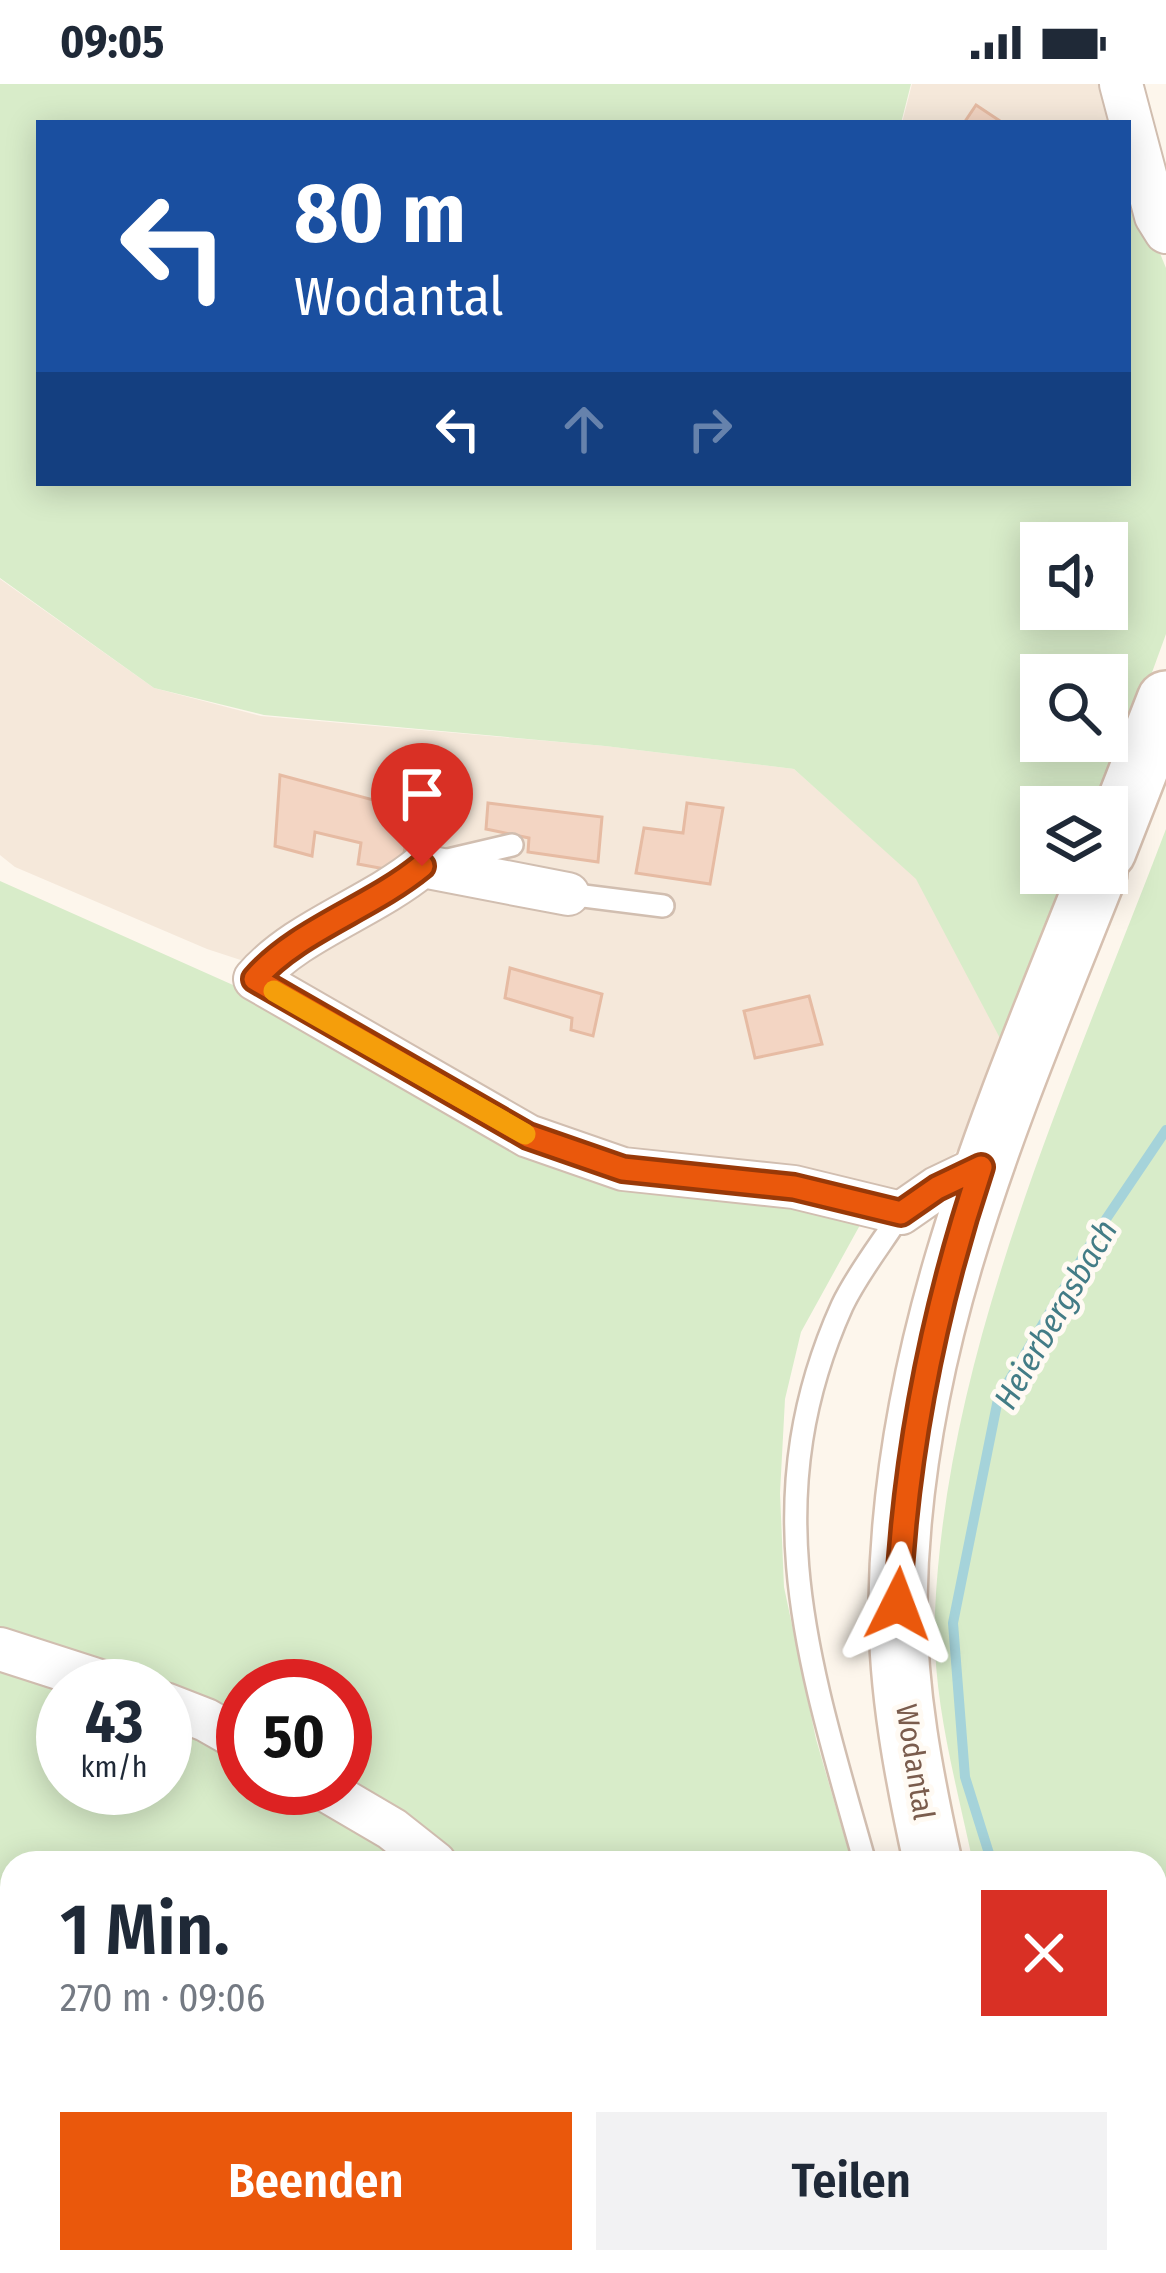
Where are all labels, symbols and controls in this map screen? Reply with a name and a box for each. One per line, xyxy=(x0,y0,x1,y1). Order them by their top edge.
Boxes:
text: 09:05 xyxy=(60,15,164,69)
text: 80 m xyxy=(294,163,466,264)
icon: left xyxy=(96,168,252,324)
text: Wodantal xyxy=(294,265,504,329)
icon: left xyxy=(425,396,491,462)
icon: ahead xyxy=(551,396,617,462)
icon: right xyxy=(677,396,743,462)
map controls xyxy=(1020,522,1128,894)
button: sound xyxy=(1020,522,1128,630)
button: search xyxy=(1020,654,1128,762)
pin xyxy=(371,743,473,866)
icon: arrive xyxy=(389,761,455,827)
button: layers xyxy=(1020,786,1128,894)
water label: Heierbergsbach xyxy=(986,1213,1126,1416)
position arrow xyxy=(835,1541,961,1667)
speed limit sign: 50 xyxy=(216,1659,372,1815)
text: 43 xyxy=(85,1686,143,1758)
street label: Wodantal xyxy=(888,1702,942,1822)
text: km/h xyxy=(81,1749,147,1785)
text: 1 Min. xyxy=(60,1887,230,1973)
button: close xyxy=(981,1890,1107,2016)
text: 270 m · 09:06 xyxy=(60,1975,265,2021)
button: Beenden xyxy=(60,2112,572,2250)
button: Teilen xyxy=(596,2112,1107,2250)

